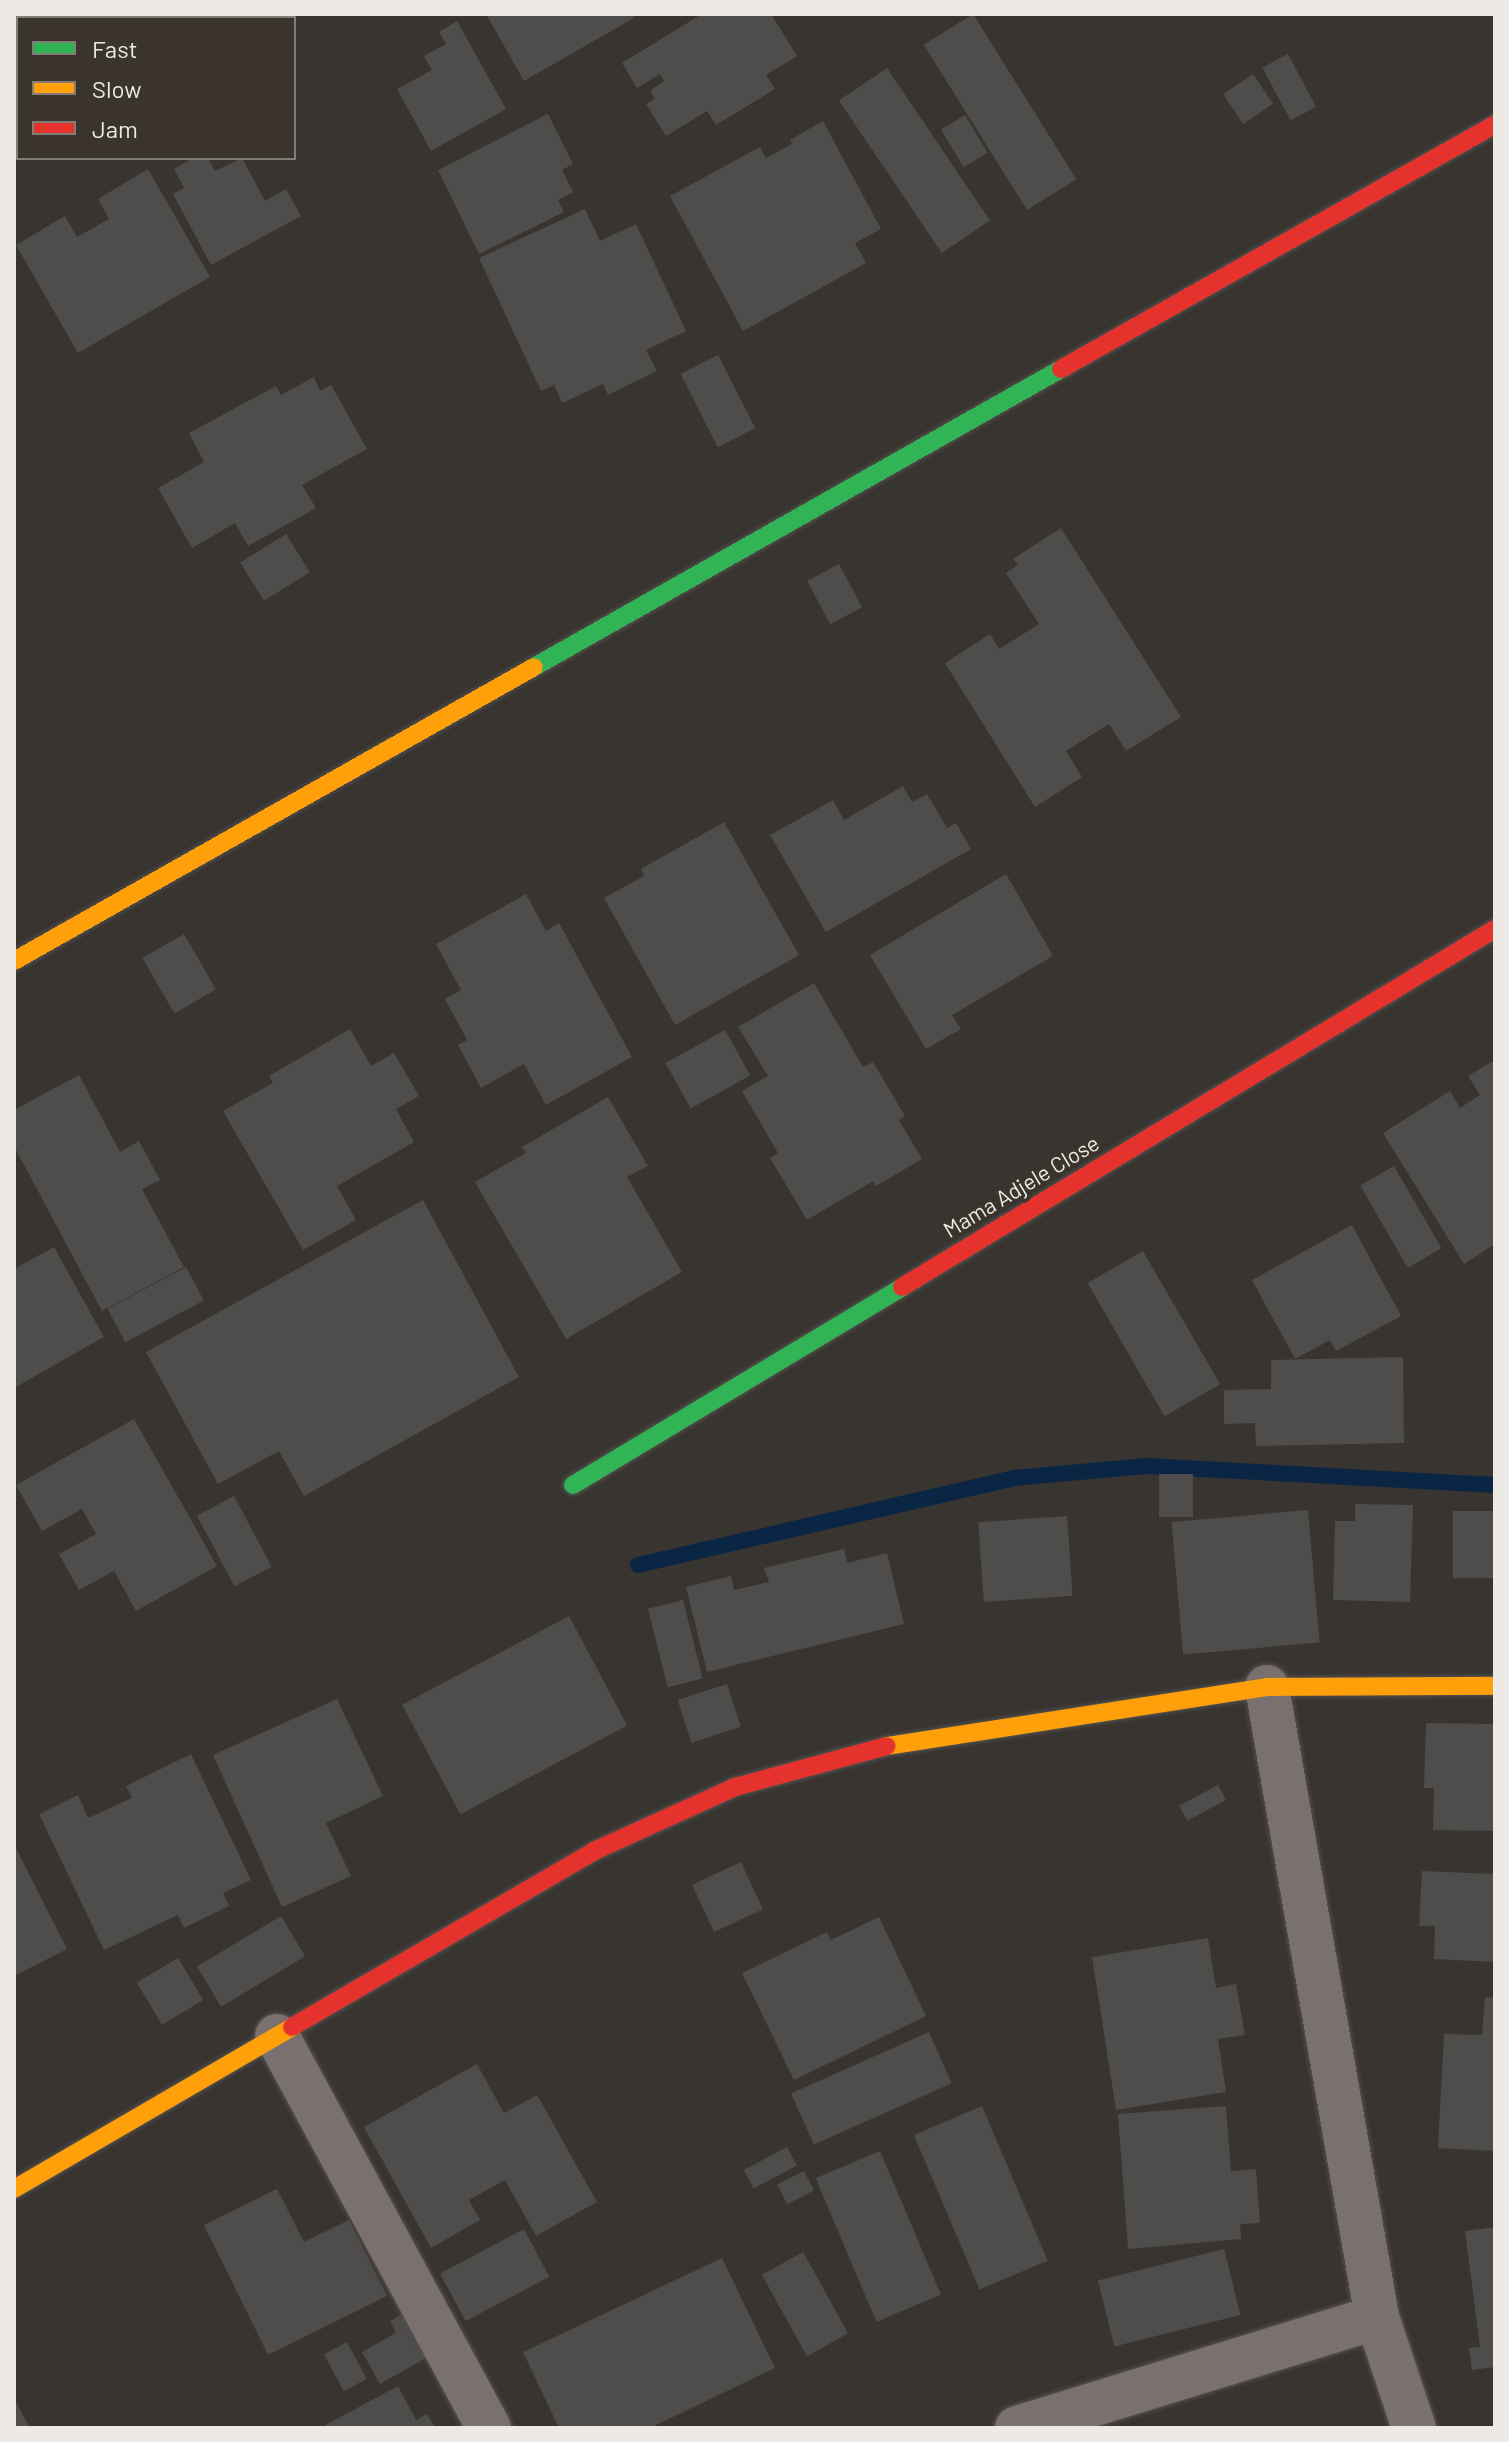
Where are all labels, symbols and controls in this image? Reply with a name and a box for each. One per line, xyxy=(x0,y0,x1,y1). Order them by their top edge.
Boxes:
legend xyxy=(16,16,296,160)
text: Fast xyxy=(92,34,137,63)
text: Slow xyxy=(92,74,141,103)
text: Jam xyxy=(92,114,138,143)
street label: Mama Adjele Close xyxy=(938,1129,1104,1243)

